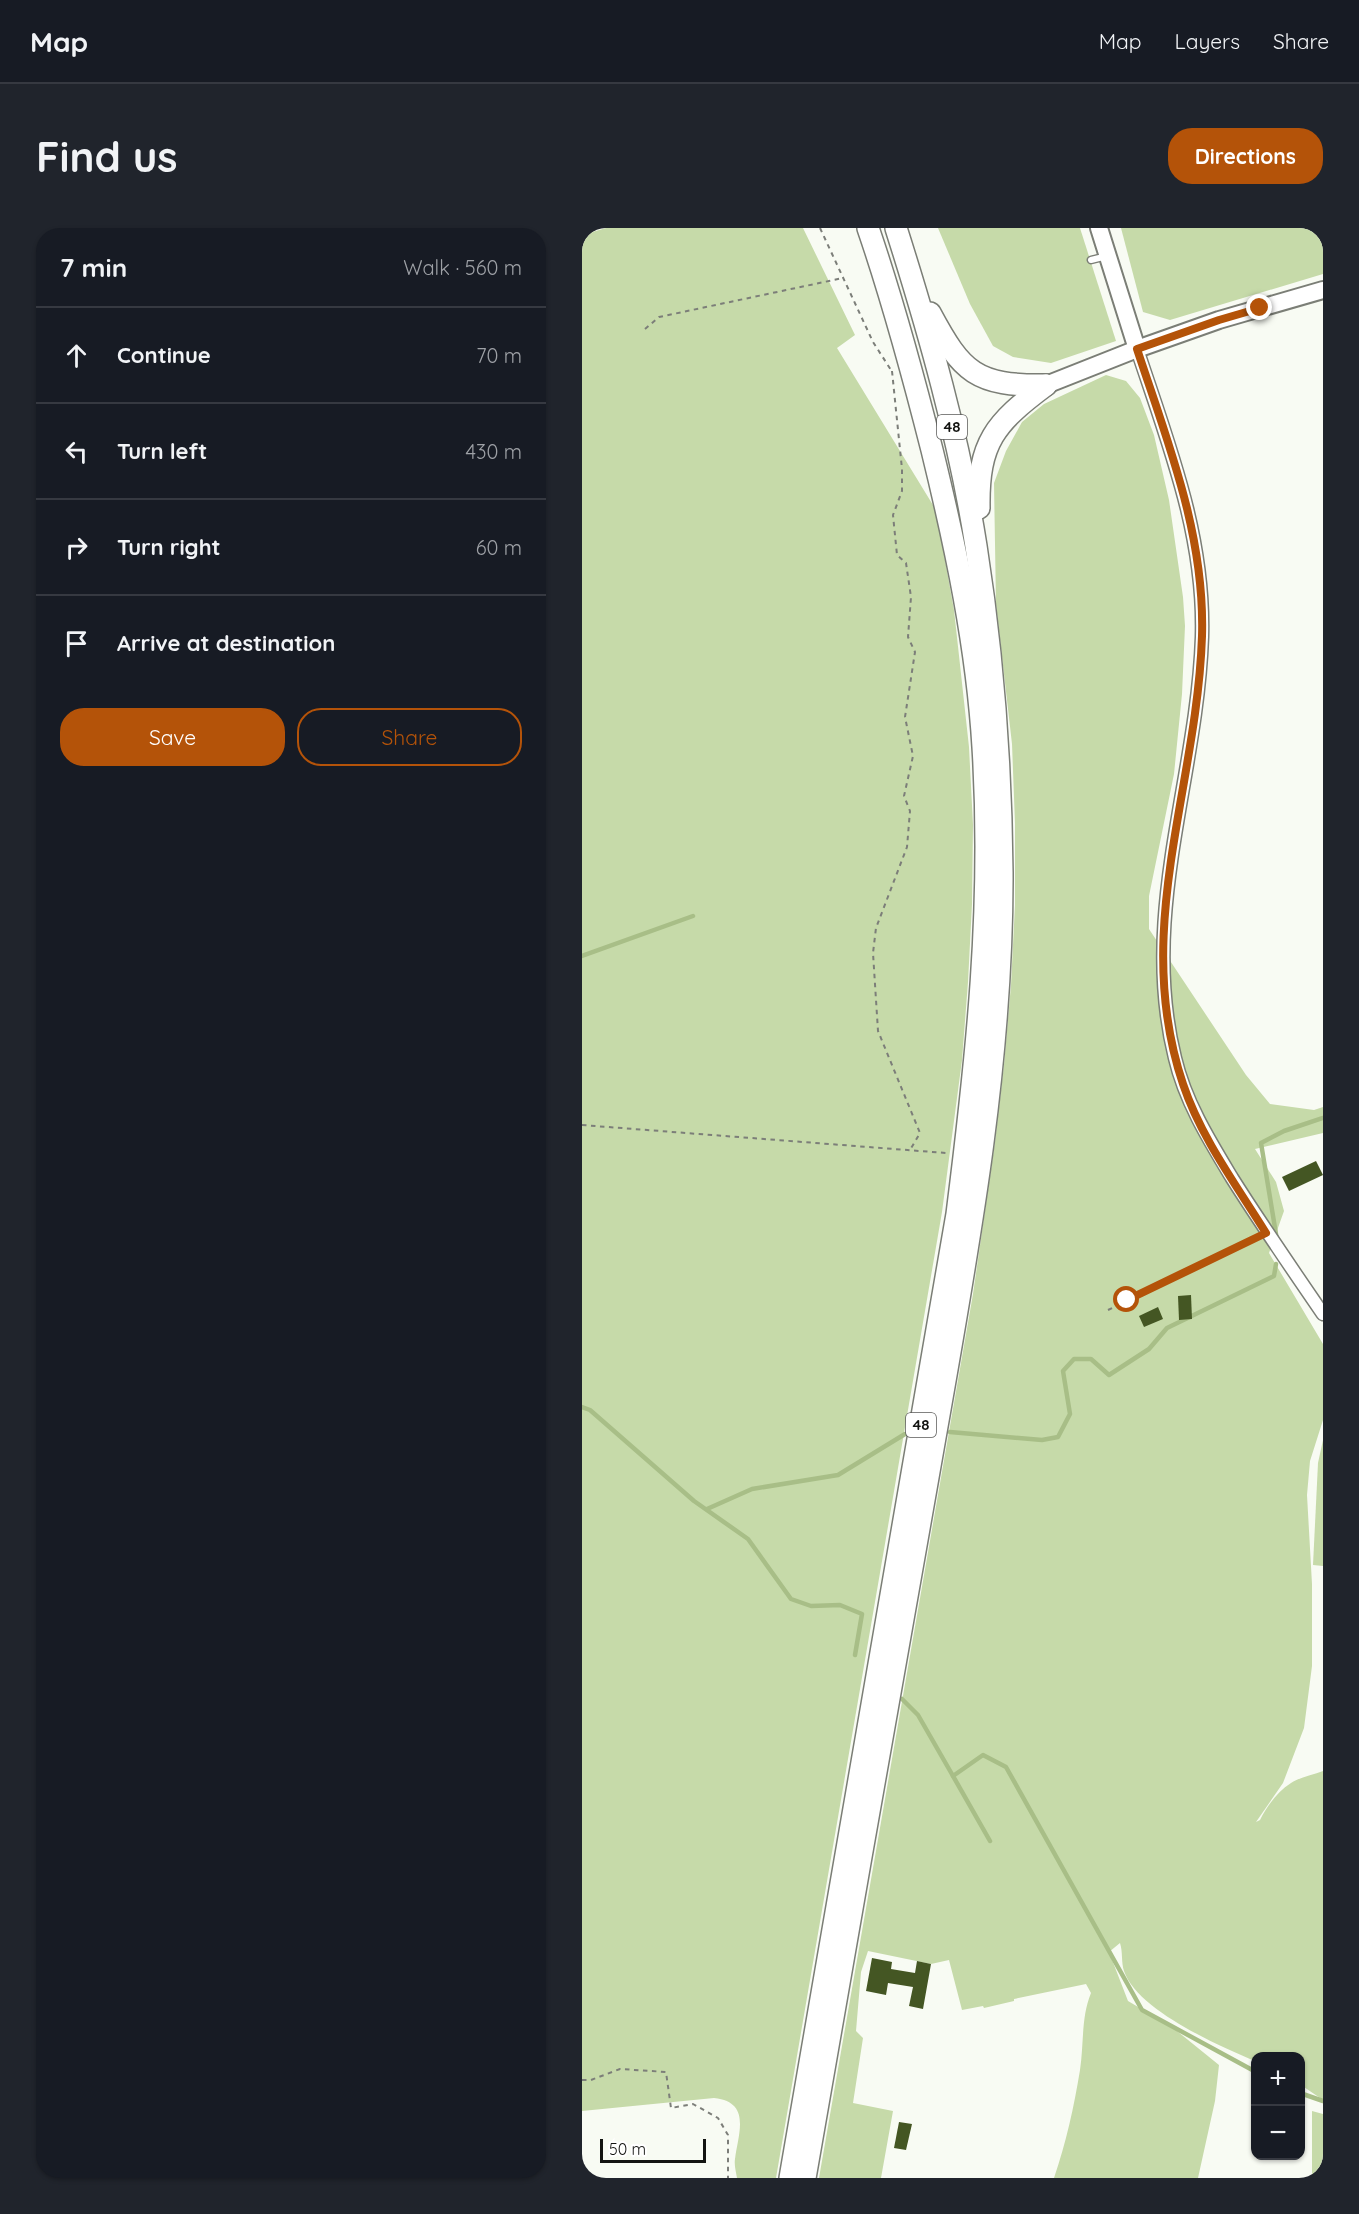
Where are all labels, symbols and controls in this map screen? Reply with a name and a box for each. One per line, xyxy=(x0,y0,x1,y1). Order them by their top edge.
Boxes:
text: Map xyxy=(30,24,88,59)
text: Map xyxy=(1099,28,1142,54)
text: Layers xyxy=(1175,28,1240,54)
text: Share xyxy=(1273,28,1329,54)
button: Directions xyxy=(1168,128,1323,184)
text: Find us xyxy=(36,130,178,183)
text: 7 min xyxy=(60,251,127,284)
text: Walk · 560 m xyxy=(403,255,522,280)
route end xyxy=(1246,294,1272,320)
icon: ahead xyxy=(60,339,93,372)
text: Continue xyxy=(117,341,211,369)
text: 70 m xyxy=(476,343,522,368)
road number: 48 xyxy=(937,415,967,439)
icon: left xyxy=(60,435,93,468)
text: Turn left xyxy=(117,437,207,465)
text: 430 m xyxy=(465,439,522,464)
icon: right xyxy=(60,531,93,564)
text: Turn right xyxy=(117,533,221,561)
text: 60 m xyxy=(476,535,522,560)
icon: arrive xyxy=(60,627,93,660)
text: Arrive at destination xyxy=(117,629,335,657)
button: Save xyxy=(60,708,285,766)
button: Share xyxy=(297,708,522,766)
route start xyxy=(1113,1286,1139,1312)
road number: 48 xyxy=(906,1413,936,1437)
map controls xyxy=(1251,2052,1305,2160)
button: + xyxy=(1251,2052,1305,2106)
button: − xyxy=(1251,2106,1305,2160)
scale bar xyxy=(600,2136,706,2164)
text: 50 m xyxy=(609,2139,646,2159)

